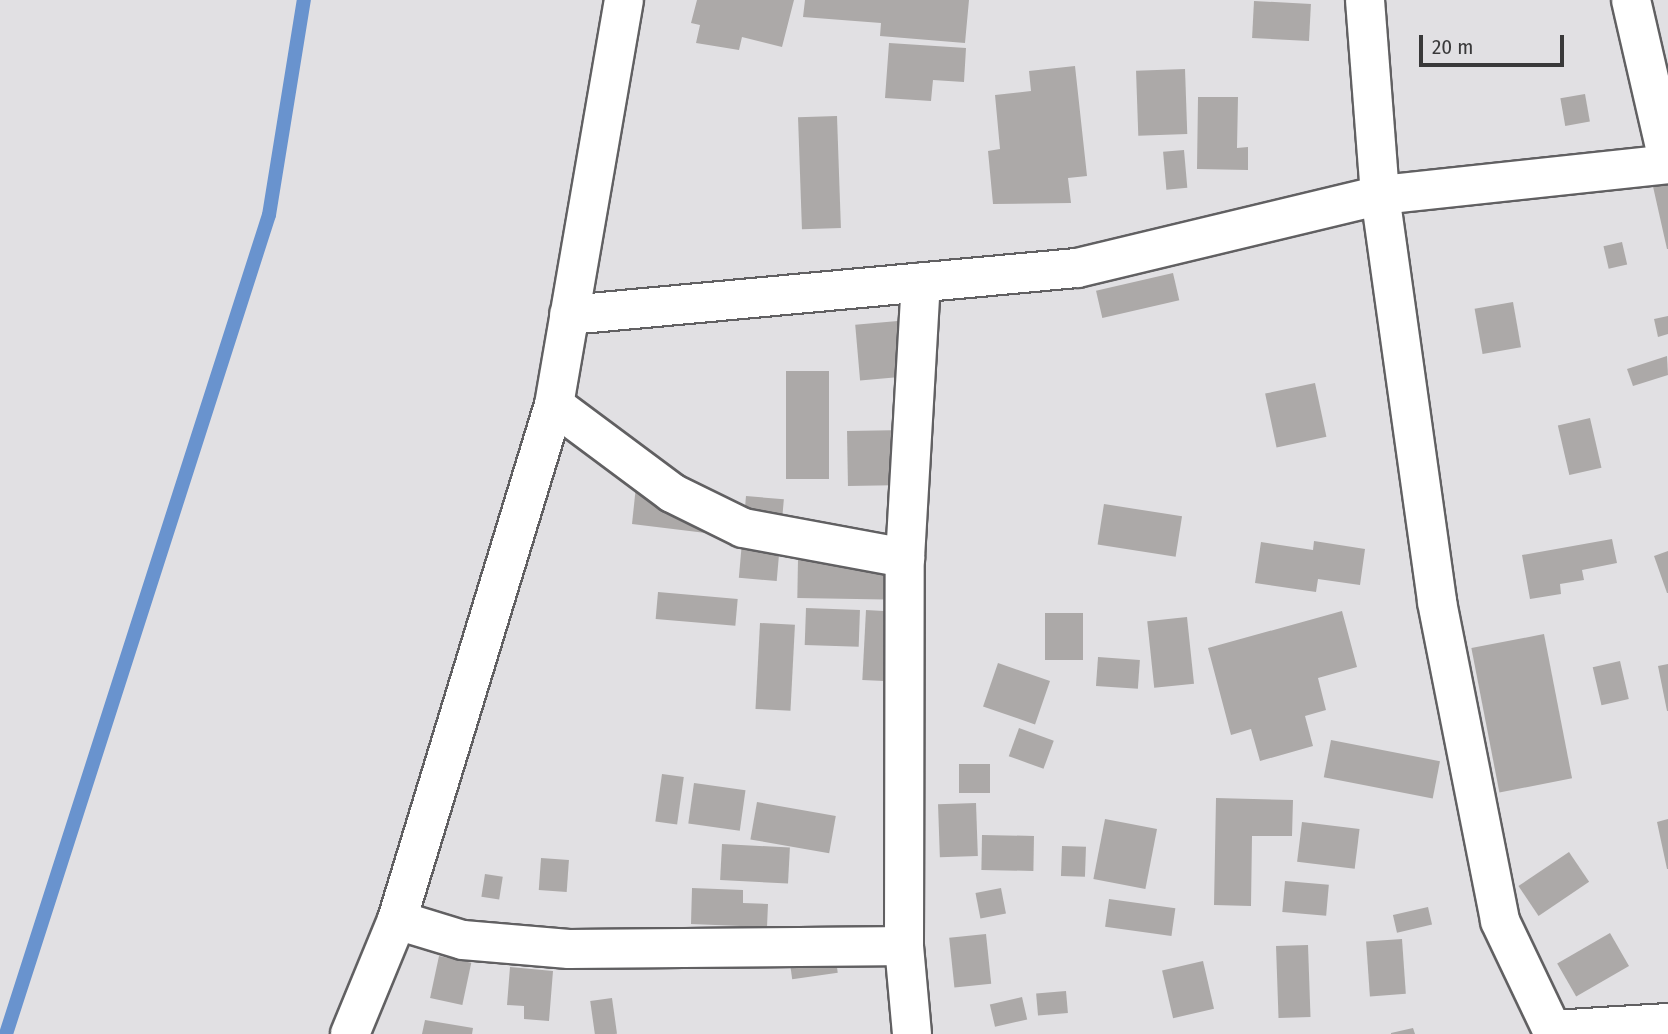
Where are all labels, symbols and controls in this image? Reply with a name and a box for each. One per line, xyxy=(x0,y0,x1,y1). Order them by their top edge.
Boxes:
scale bar xyxy=(1423,21,1568,65)
text: 20 m xyxy=(1432,34,1473,60)

